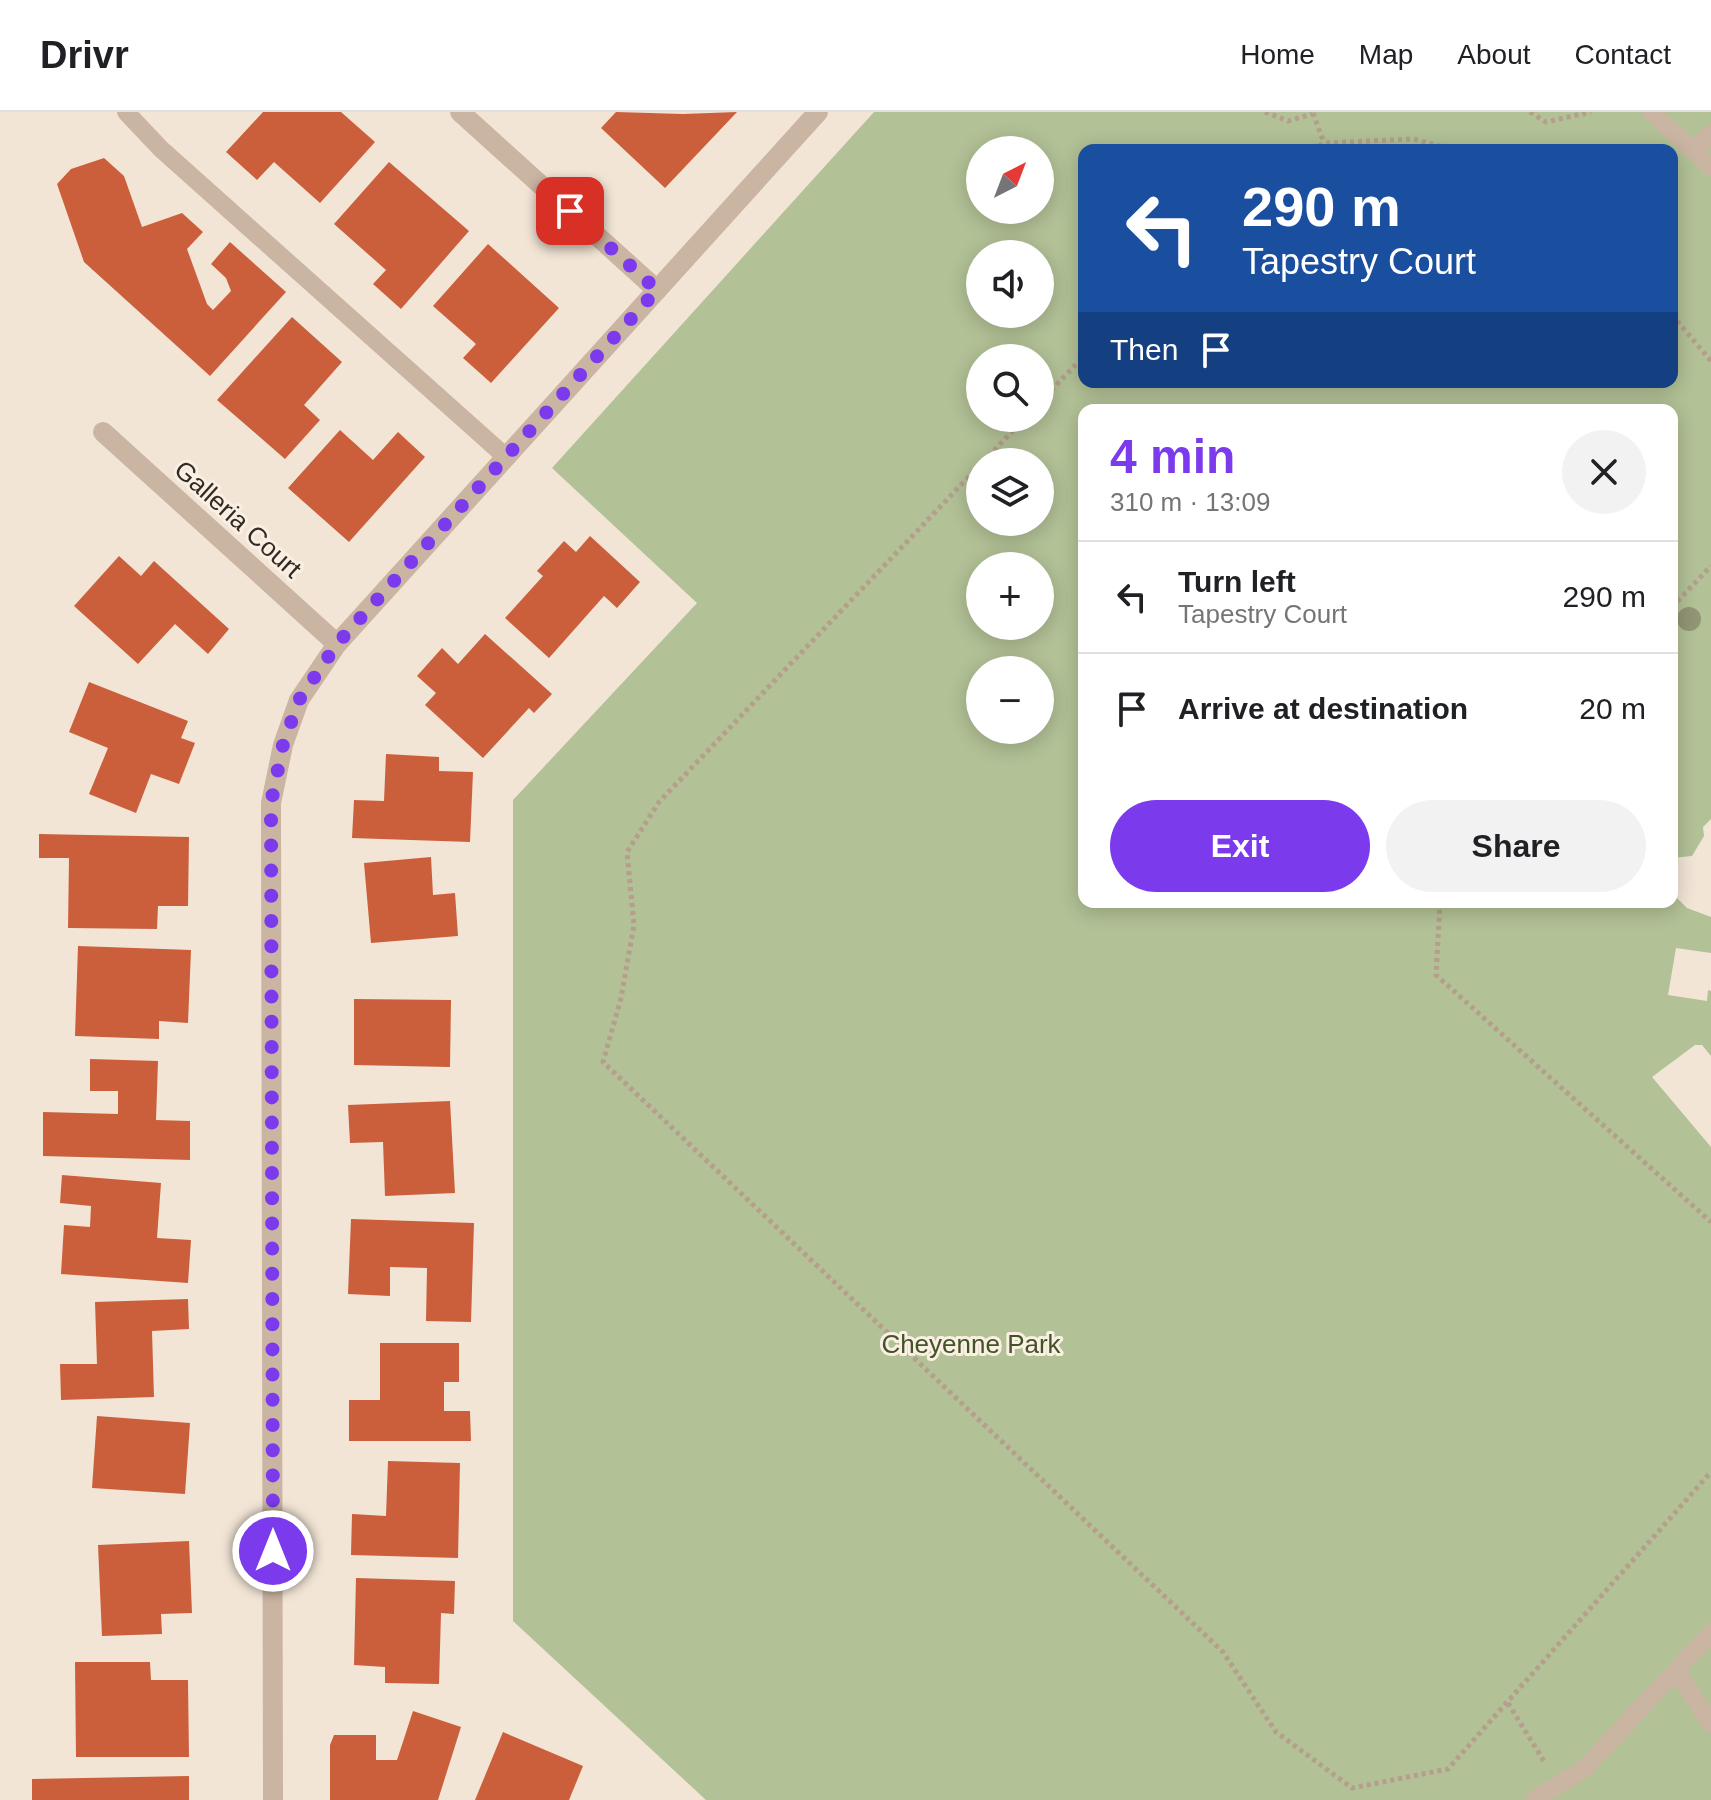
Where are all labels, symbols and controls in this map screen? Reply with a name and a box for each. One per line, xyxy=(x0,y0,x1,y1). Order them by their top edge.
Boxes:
text: Drivr xyxy=(40,34,129,76)
text: Home xyxy=(1240,39,1315,70)
text: Map xyxy=(1359,39,1413,70)
text: About xyxy=(1457,39,1531,70)
text: Contact xyxy=(1575,39,1671,70)
north arrow xyxy=(966,136,1054,224)
map controls xyxy=(966,136,1054,744)
text: 290 m xyxy=(1242,175,1401,238)
icon: left xyxy=(1110,176,1214,280)
pin xyxy=(536,177,604,245)
icon: arrive xyxy=(548,189,592,233)
button: sound xyxy=(966,240,1054,328)
text: Tapestry Court xyxy=(1242,241,1476,282)
icon: arrive xyxy=(1194,328,1238,372)
text: Then xyxy=(1110,333,1178,366)
button: search xyxy=(966,344,1054,432)
text: 4 min xyxy=(1110,430,1235,483)
button: close xyxy=(1562,430,1646,514)
button: layers xyxy=(966,448,1054,536)
street label: Galleria Court xyxy=(168,454,308,584)
text: 310 m · 13:09 xyxy=(1110,487,1270,517)
button: + xyxy=(966,552,1054,640)
text: Turn left xyxy=(1178,565,1296,598)
icon: left xyxy=(1110,575,1154,619)
text: 290 m xyxy=(1563,580,1646,613)
text: Tapestry Court xyxy=(1178,599,1347,629)
button: − xyxy=(966,656,1054,744)
icon: arrive xyxy=(1110,687,1154,731)
text: Arrive at destination xyxy=(1178,692,1468,725)
text: 20 m xyxy=(1579,692,1646,725)
button: Exit xyxy=(1110,800,1370,892)
button: Share xyxy=(1386,800,1646,892)
park label: Cheyenne Park xyxy=(881,1329,1062,1359)
position arrow xyxy=(231,1509,315,1593)

